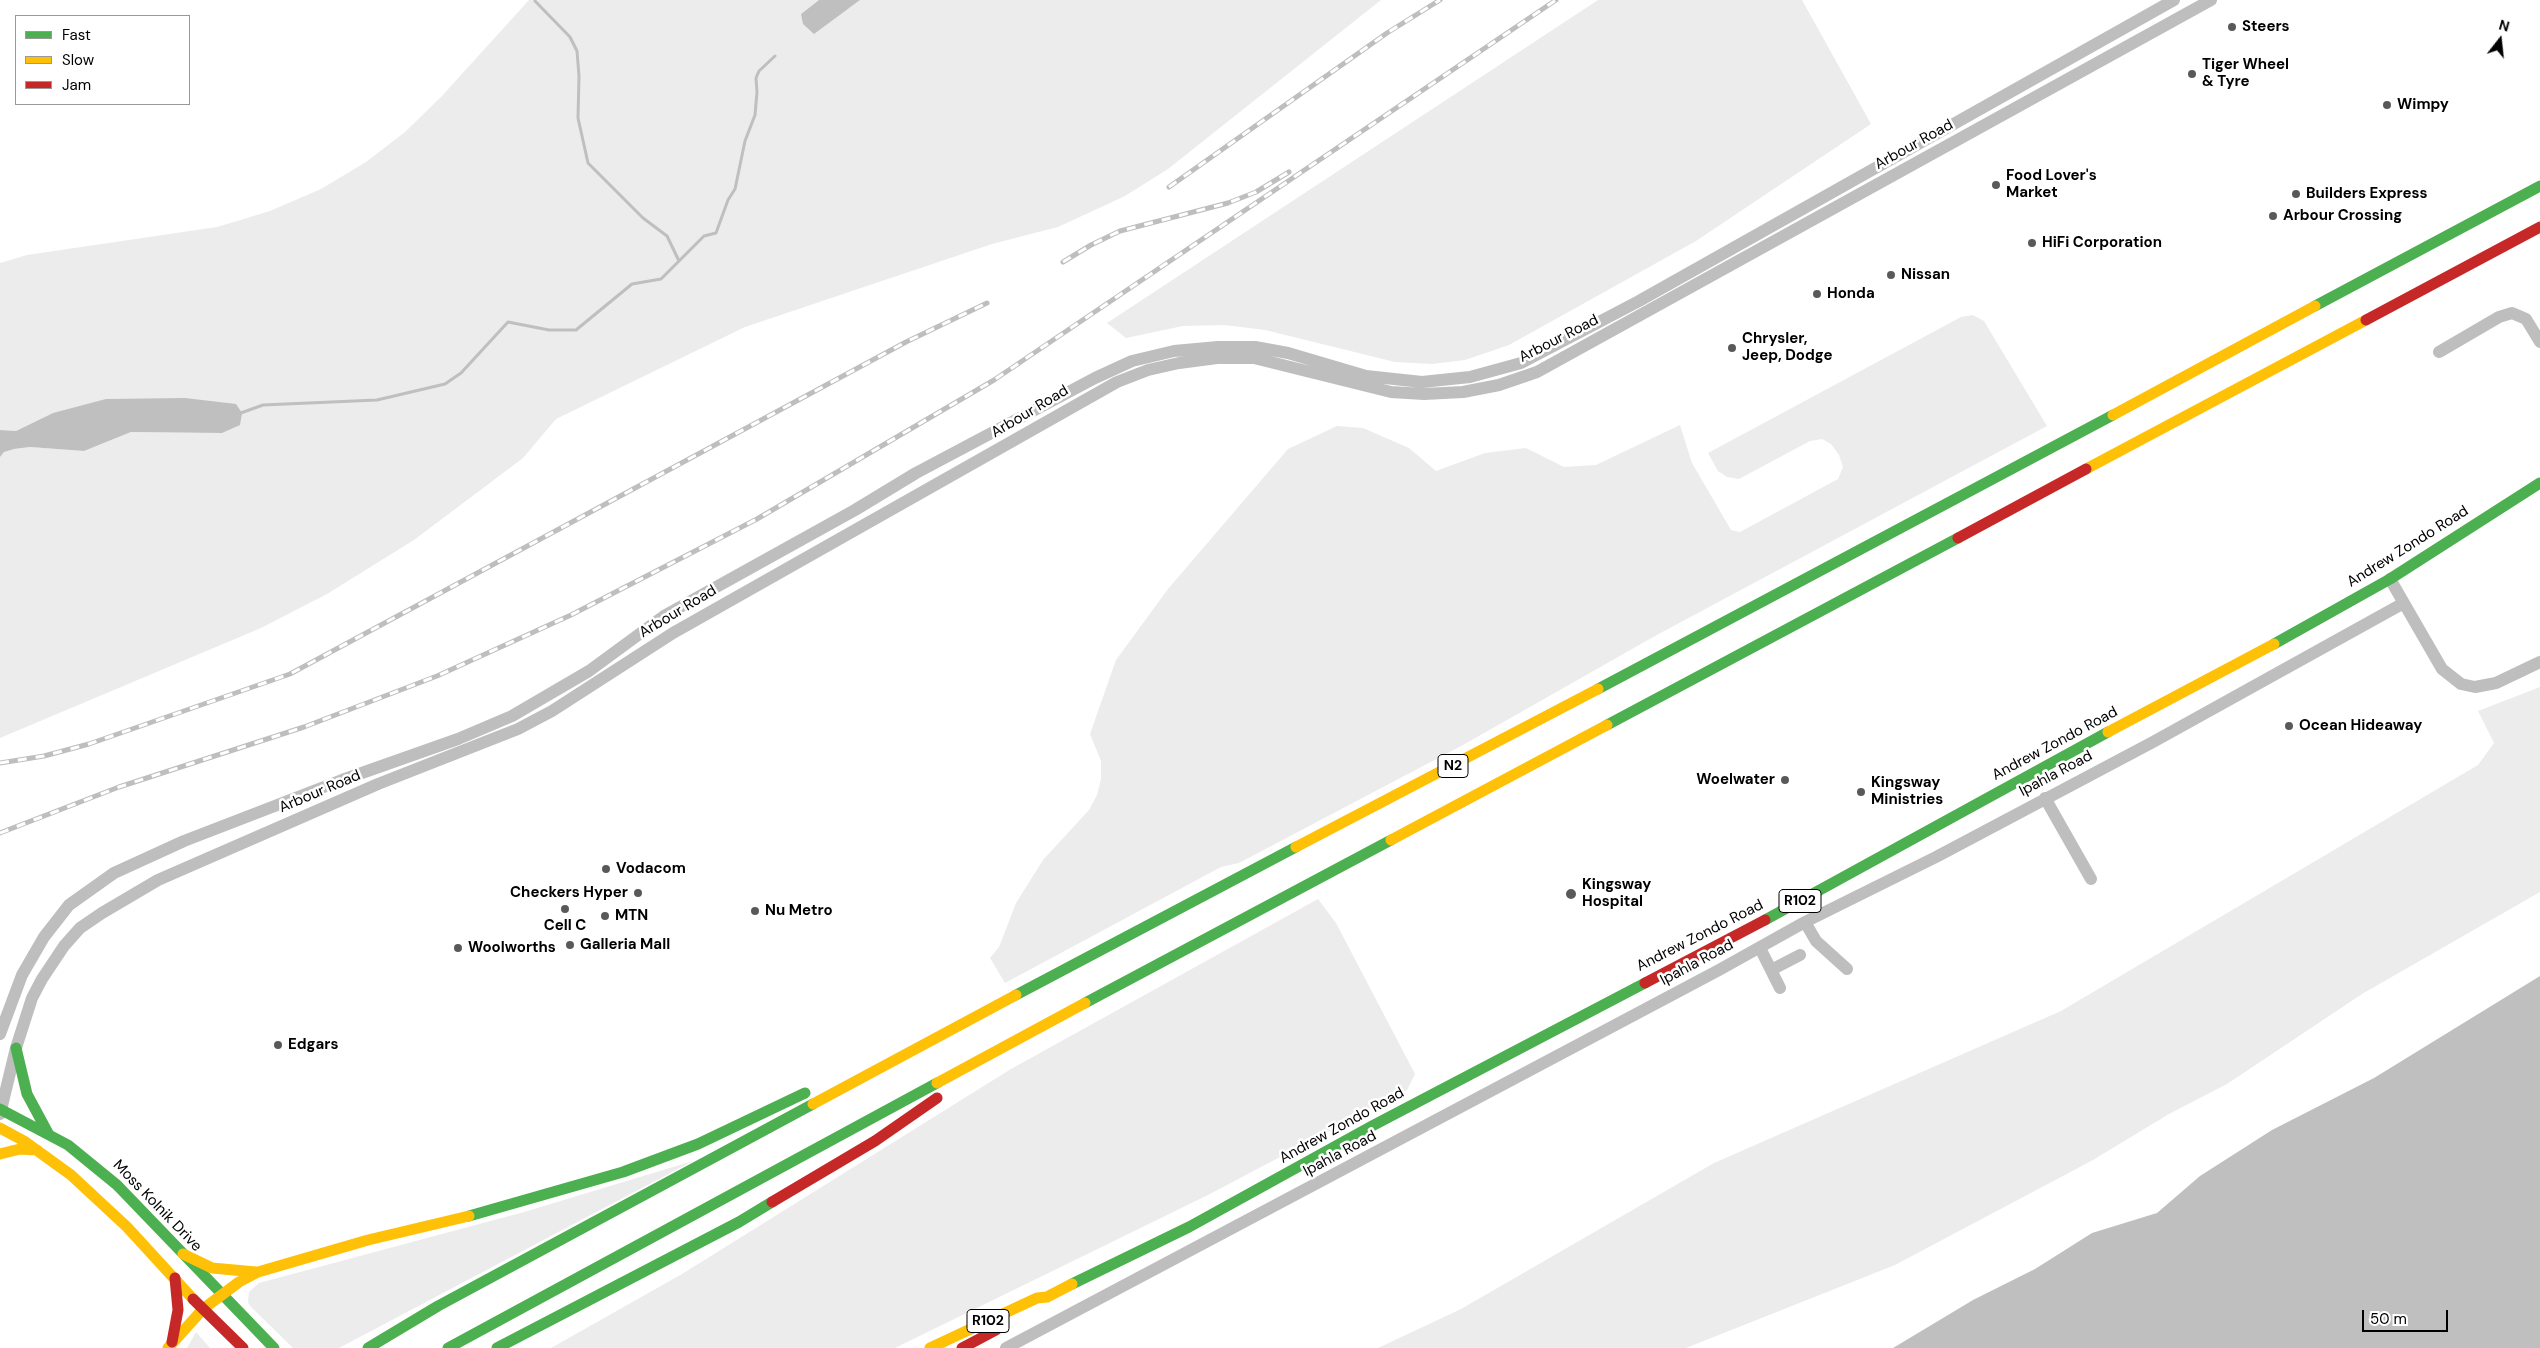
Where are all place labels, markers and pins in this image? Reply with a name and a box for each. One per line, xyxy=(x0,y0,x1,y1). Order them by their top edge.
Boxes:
place label: Steers xyxy=(2242,18,2290,36)
marker: Steers xyxy=(2226,21,2238,33)
place label: Tiger Wheel & Tyre xyxy=(2202,56,2289,91)
marker: Tiger Wheel & Tyre xyxy=(2186,68,2198,80)
place label: Wimpy xyxy=(2397,96,2449,114)
marker: Wimpy xyxy=(2381,99,2393,111)
place label: Food Lover's Market xyxy=(2006,167,2097,202)
marker: Food Lover's Market xyxy=(1990,179,2002,191)
place label: Builders Express xyxy=(2306,185,2428,203)
marker: Builders Express xyxy=(2290,188,2302,200)
place label: Arbour Crossing xyxy=(2283,207,2402,225)
marker: Arbour Crossing xyxy=(2267,210,2279,222)
place label: HiFi Corporation xyxy=(2042,234,2162,252)
marker: HiFi Corporation xyxy=(2026,237,2038,249)
place label: Nissan xyxy=(1901,266,1950,284)
marker: Nissan xyxy=(1885,269,1897,281)
place label: Honda xyxy=(1827,285,1875,303)
marker: Honda xyxy=(1811,288,1823,300)
place label: Chrysler, Jeep, Dodge xyxy=(1742,330,1832,365)
marker: Chrysler, Jeep, Dodge xyxy=(1726,342,1738,354)
place label: Ocean Hideaway xyxy=(2299,717,2422,735)
marker: Ocean Hideaway xyxy=(2283,720,2295,732)
place label: Woelwater xyxy=(1696,771,1775,789)
marker: Woelwater xyxy=(1779,774,1791,786)
place label: Kingsway Ministries xyxy=(1871,774,1943,809)
marker: Kingsway Ministries xyxy=(1855,786,1867,798)
place label: Vodacom xyxy=(616,860,686,878)
marker: Vodacom xyxy=(600,863,612,875)
place label: Kingsway Hospital xyxy=(1582,876,1651,911)
place label: Checkers Hyper xyxy=(510,884,628,902)
marker: Checkers Hyper xyxy=(632,887,644,899)
marker: Kingsway Hospital xyxy=(1564,887,1578,901)
place label: Nu Metro xyxy=(765,902,833,920)
marker: Cell C xyxy=(559,903,571,915)
marker: Nu Metro xyxy=(749,905,761,917)
place label: MTN xyxy=(615,907,648,925)
marker: MTN xyxy=(599,910,611,922)
place label: Cell C xyxy=(544,917,586,935)
place label: Galleria Mall xyxy=(580,936,670,954)
place label: Woolworths xyxy=(468,939,556,957)
marker: Galleria Mall xyxy=(564,939,576,951)
marker: Woolworths xyxy=(452,942,464,954)
place label: Edgars xyxy=(288,1036,338,1054)
marker: Edgars xyxy=(272,1039,284,1051)

